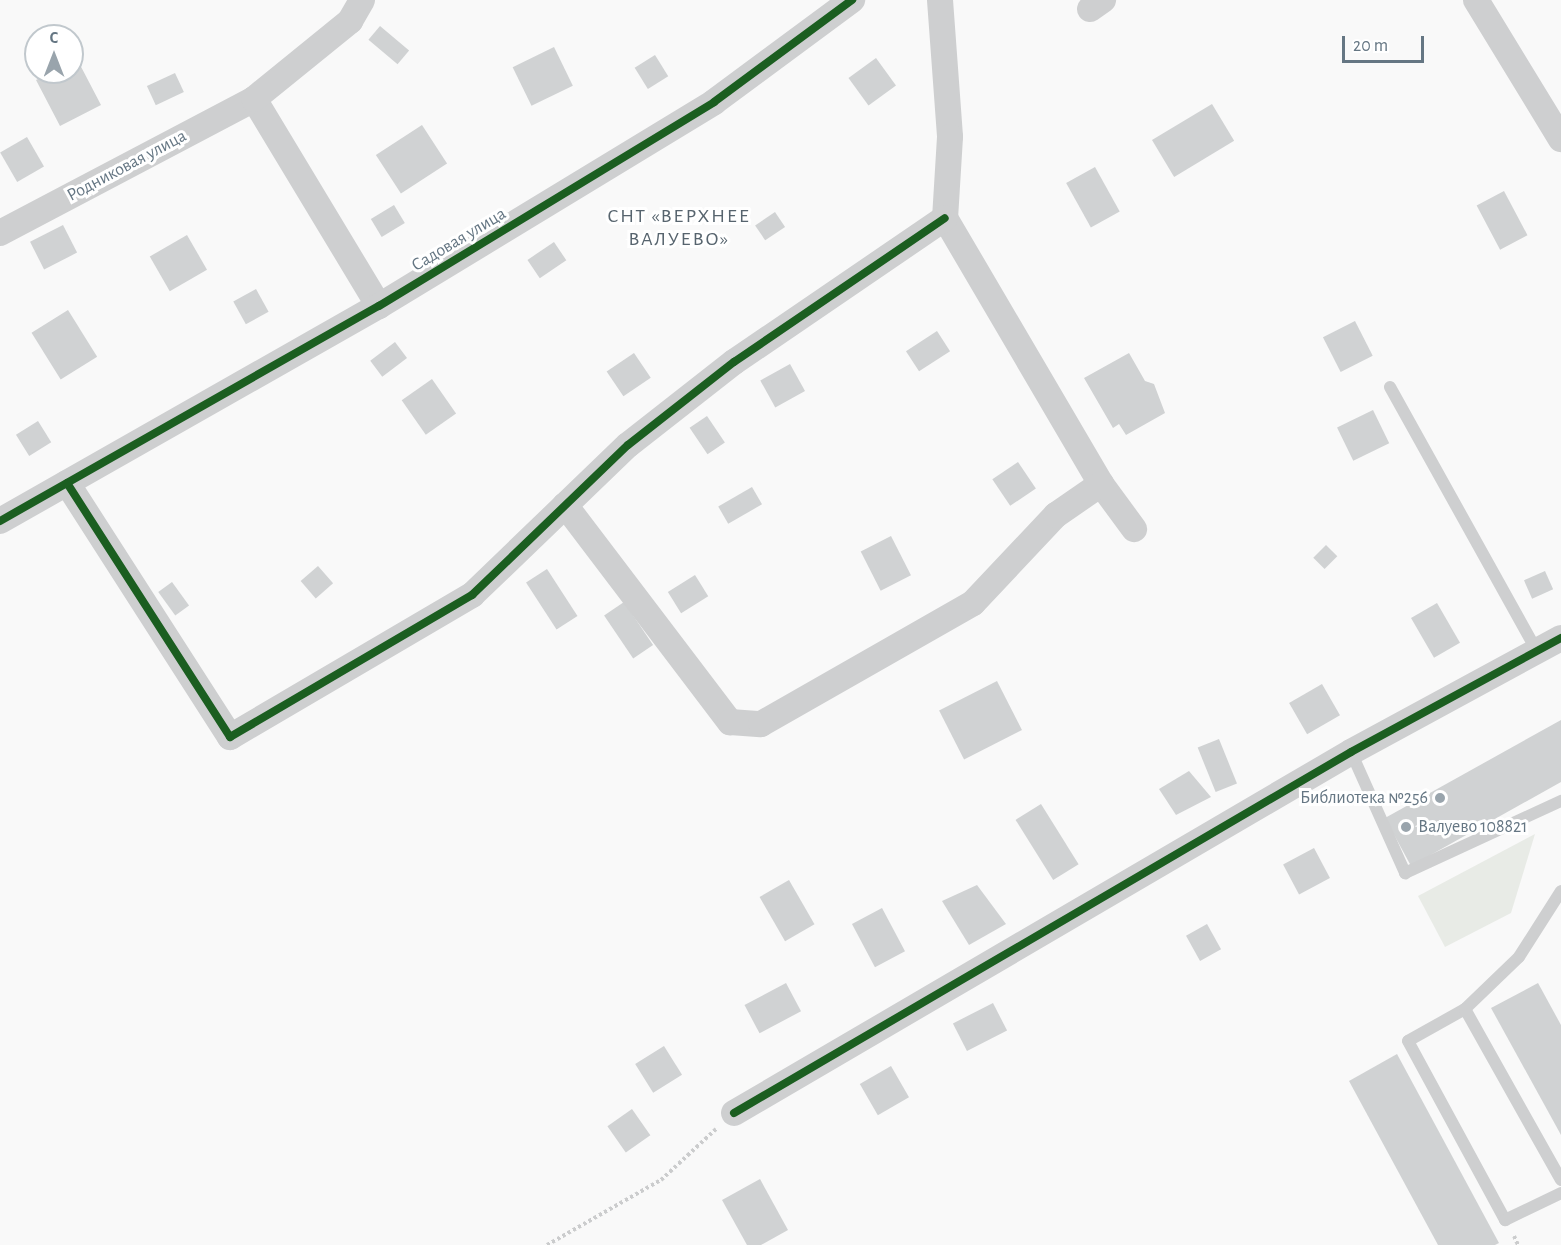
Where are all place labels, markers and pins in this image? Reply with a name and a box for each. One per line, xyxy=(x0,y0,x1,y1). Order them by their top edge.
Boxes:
place label: Библиотека №256 xyxy=(1300,787,1428,809)
marker: Библиотека №256 xyxy=(1433,791,1447,805)
place label: Валуево 108821 xyxy=(1418,816,1527,838)
marker: Валуево 108821 xyxy=(1399,820,1413,834)

